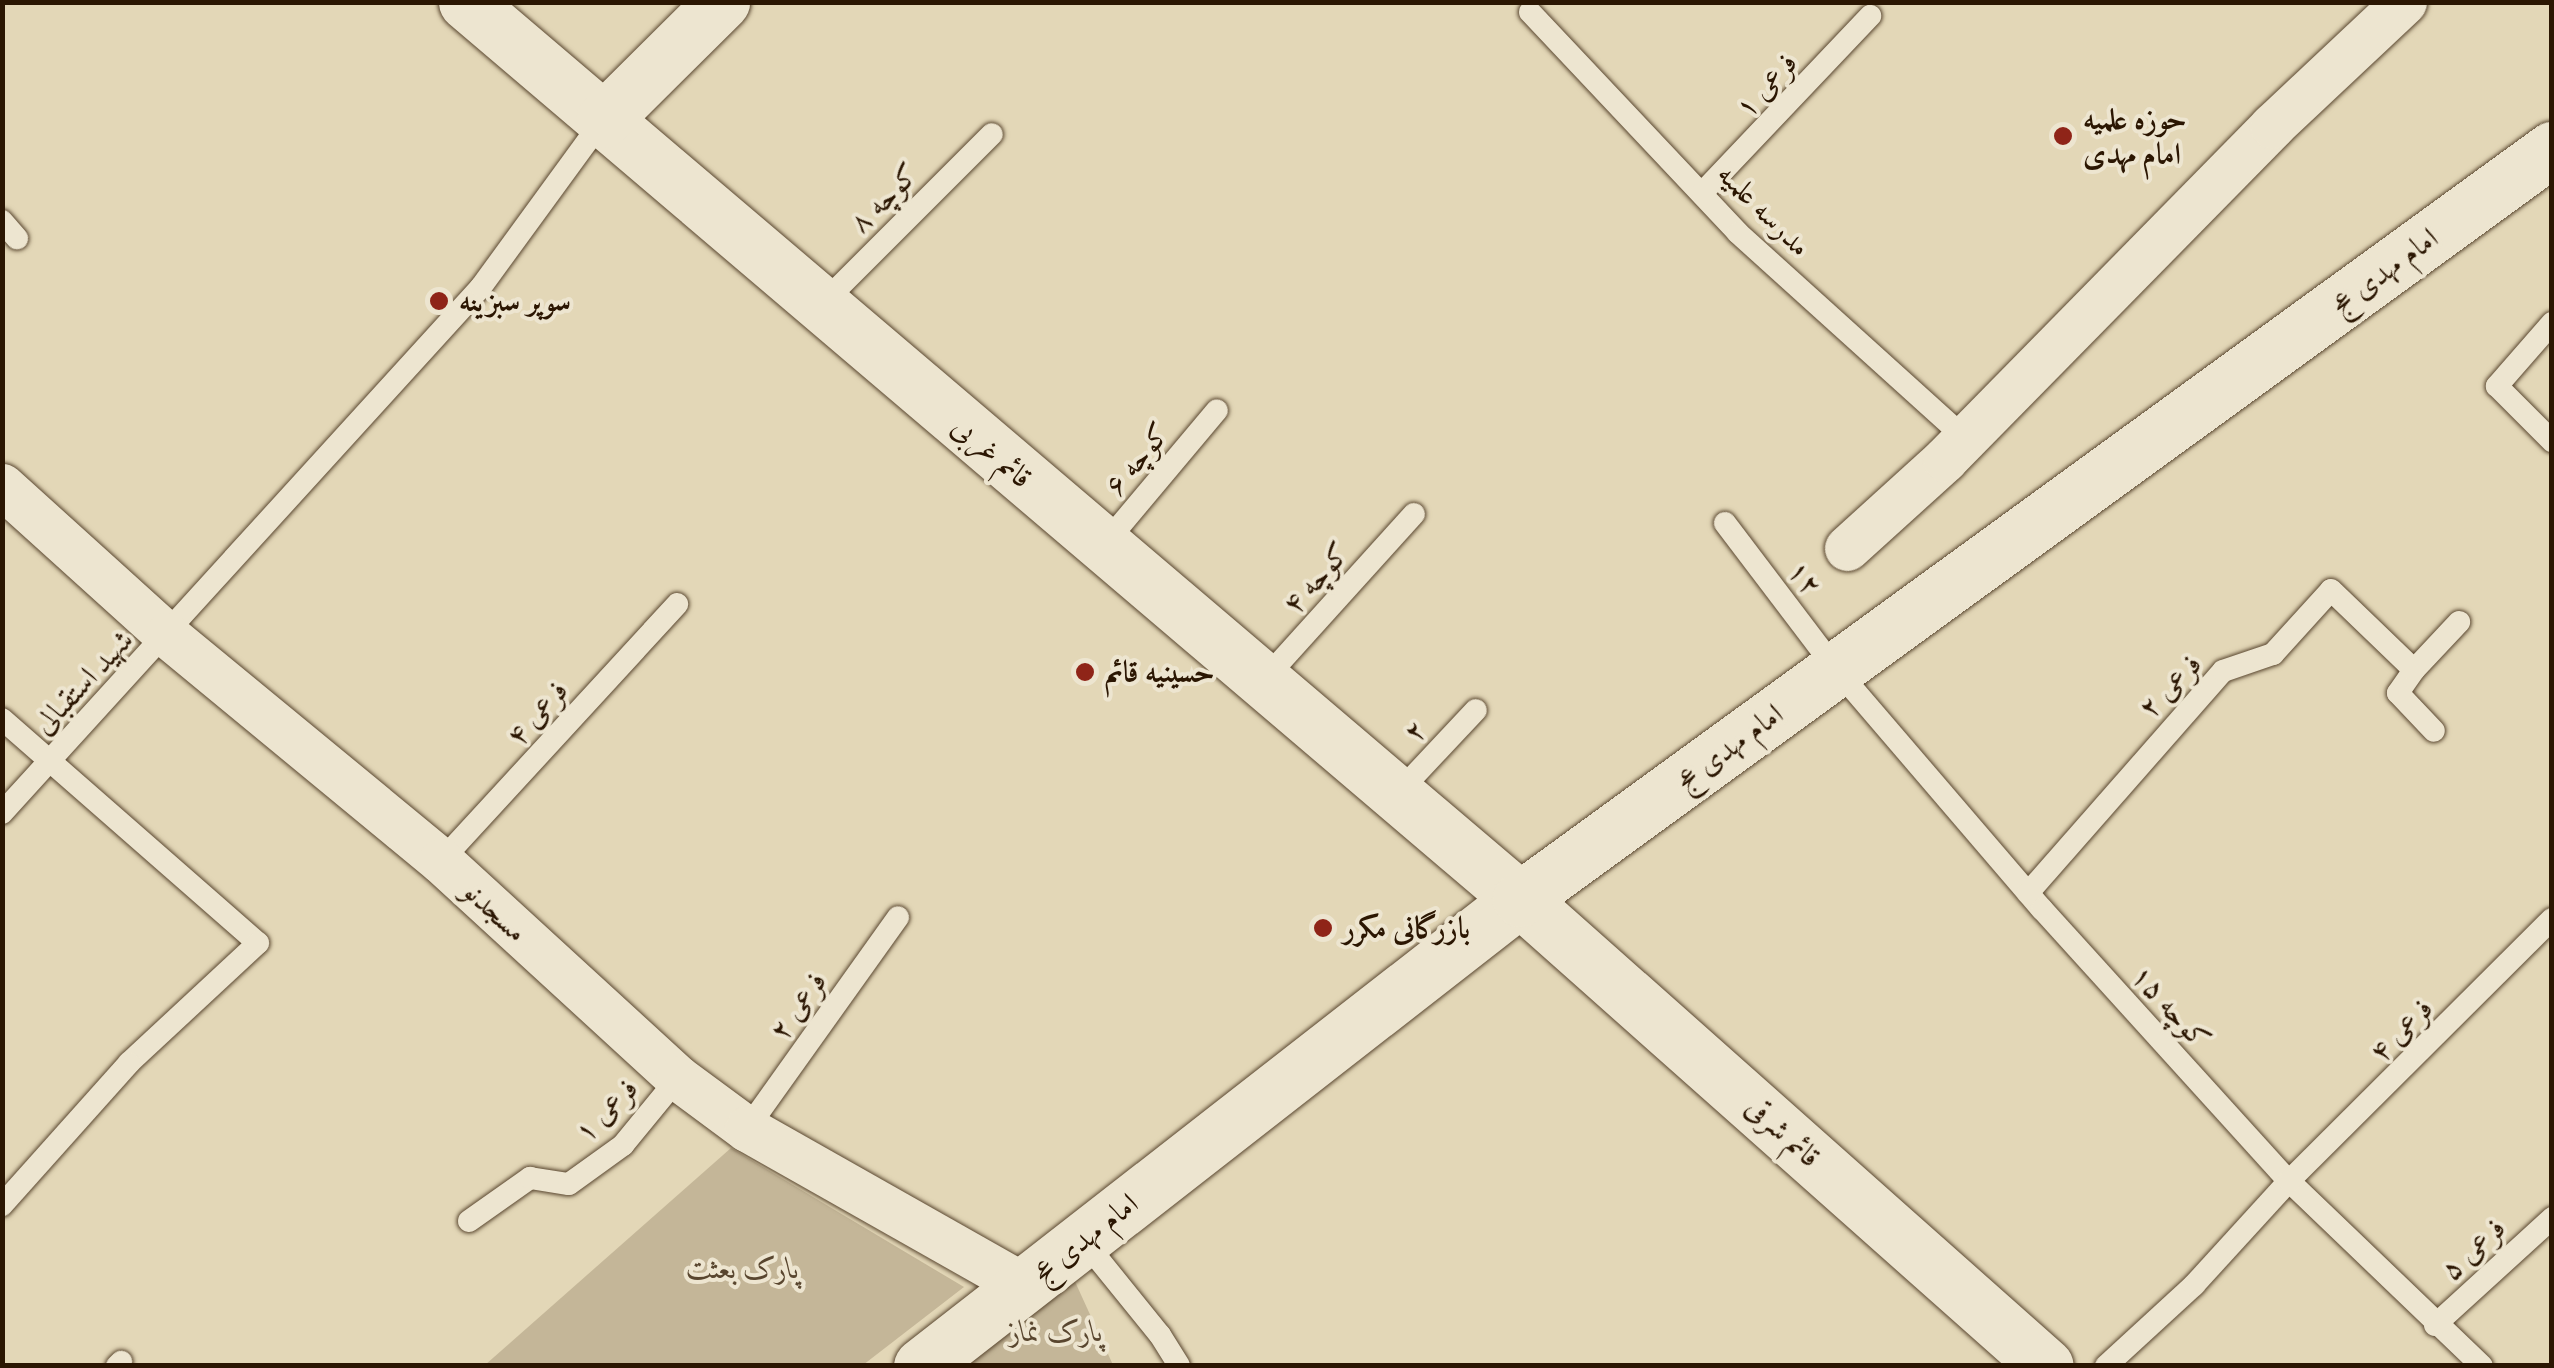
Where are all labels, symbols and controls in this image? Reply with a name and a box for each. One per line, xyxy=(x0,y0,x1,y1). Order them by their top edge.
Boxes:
street label: فرعی ۱ xyxy=(1727,45,1805,125)
place label: حوزه علمیه امام مهدی xyxy=(2083,101,2187,172)
marker: حوزه علمیه امام مهدی xyxy=(2052,125,2074,147)
street label: کوچه ۸ xyxy=(842,156,926,240)
street label: مدرسه علمیه xyxy=(1710,156,1818,264)
street label: امام مهدی عج xyxy=(2323,220,2445,322)
place label: سوپر سبزینه xyxy=(459,283,571,319)
marker: سوپر سبزینه xyxy=(428,290,450,312)
street label: قائم غربی xyxy=(945,408,1039,496)
street label: کوچه ۶ xyxy=(1096,415,1178,503)
street label: کوچه ۴ xyxy=(1275,535,1357,621)
street label: ۱۲ xyxy=(1780,553,1830,603)
street label: شهید استقبالی xyxy=(26,622,140,742)
street label: فرعی ۲ xyxy=(2131,646,2209,726)
place label: حسینیه قائم xyxy=(1105,654,1215,690)
marker: حسینیه قائم xyxy=(1074,661,1096,683)
street label: فرعی ۴ xyxy=(498,673,576,753)
street label: امام مهدی عج xyxy=(1668,696,1790,798)
street label: ۲ xyxy=(1396,712,1434,750)
street label: مسجدنو xyxy=(455,872,535,950)
place label: بازرگانی مکرر xyxy=(1343,910,1470,946)
marker: بازرگانی مکرر xyxy=(1312,917,1334,939)
street label: کوچه ۱۵ xyxy=(2124,957,2218,1057)
street label: فرعی ۲ xyxy=(762,965,834,1047)
street label: فرعی ۴ xyxy=(2362,991,2440,1069)
street label: فرعی ۱ xyxy=(567,1071,645,1149)
street label: قائم شرقی xyxy=(1738,1089,1828,1175)
street label: امام مهدی عج xyxy=(1025,1185,1145,1291)
street label: فرعی ۵ xyxy=(2433,1210,2513,1288)
park label: پارک بعثت xyxy=(686,1250,800,1286)
park label: پارک نماز xyxy=(1009,1313,1103,1349)

